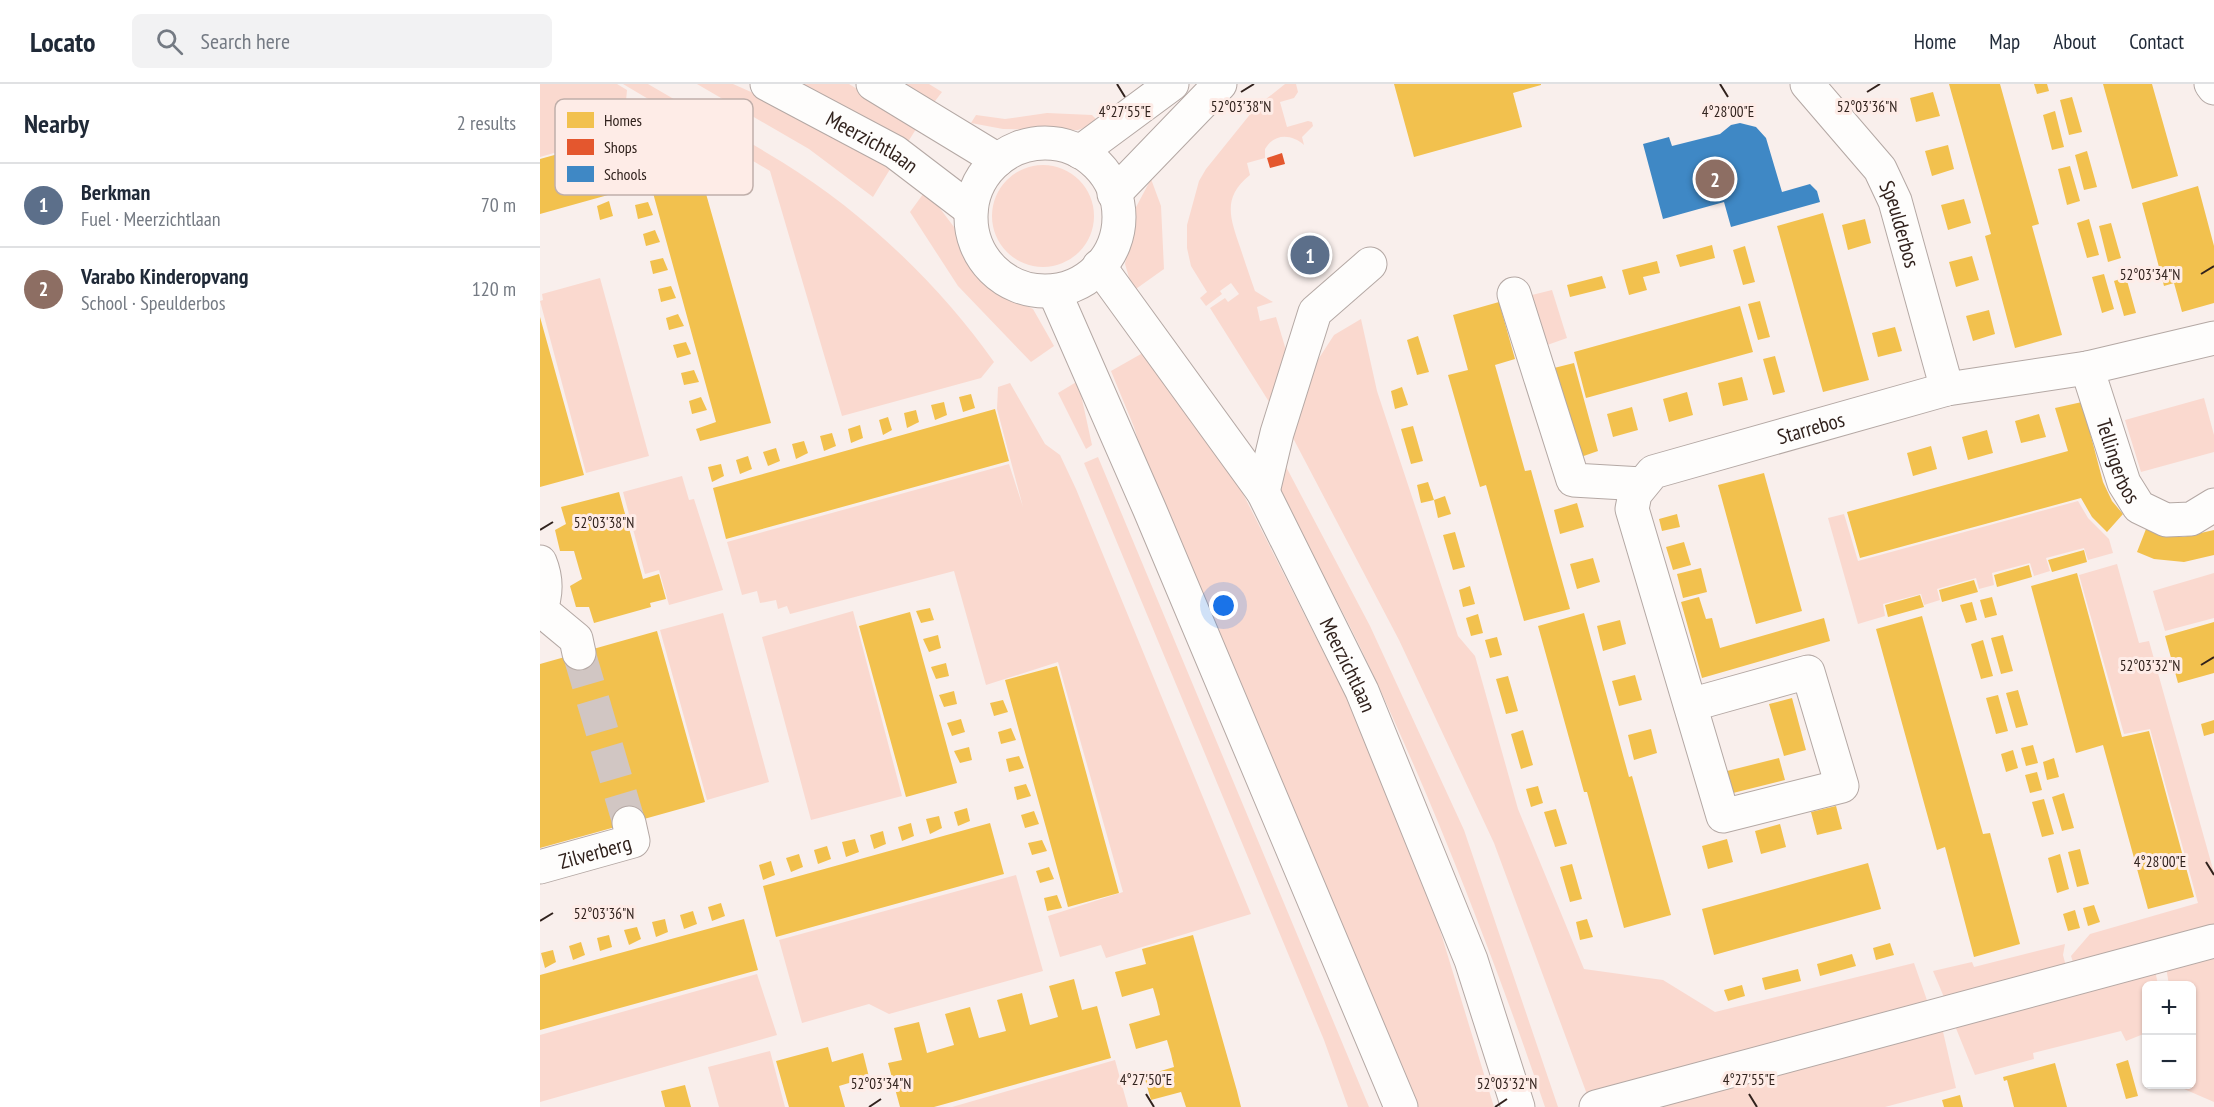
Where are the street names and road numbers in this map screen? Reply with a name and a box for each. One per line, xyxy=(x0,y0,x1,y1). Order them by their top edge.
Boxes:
street label: Meerzichtlaan xyxy=(822,104,924,179)
street label: Speulderbos xyxy=(1874,176,1926,271)
street label: Starrebos xyxy=(1774,405,1847,450)
street label: Tellingerbos xyxy=(2091,415,2147,508)
street label: Meerzichtlaan xyxy=(1314,613,1383,716)
street label: Zilverberg xyxy=(556,829,634,875)

